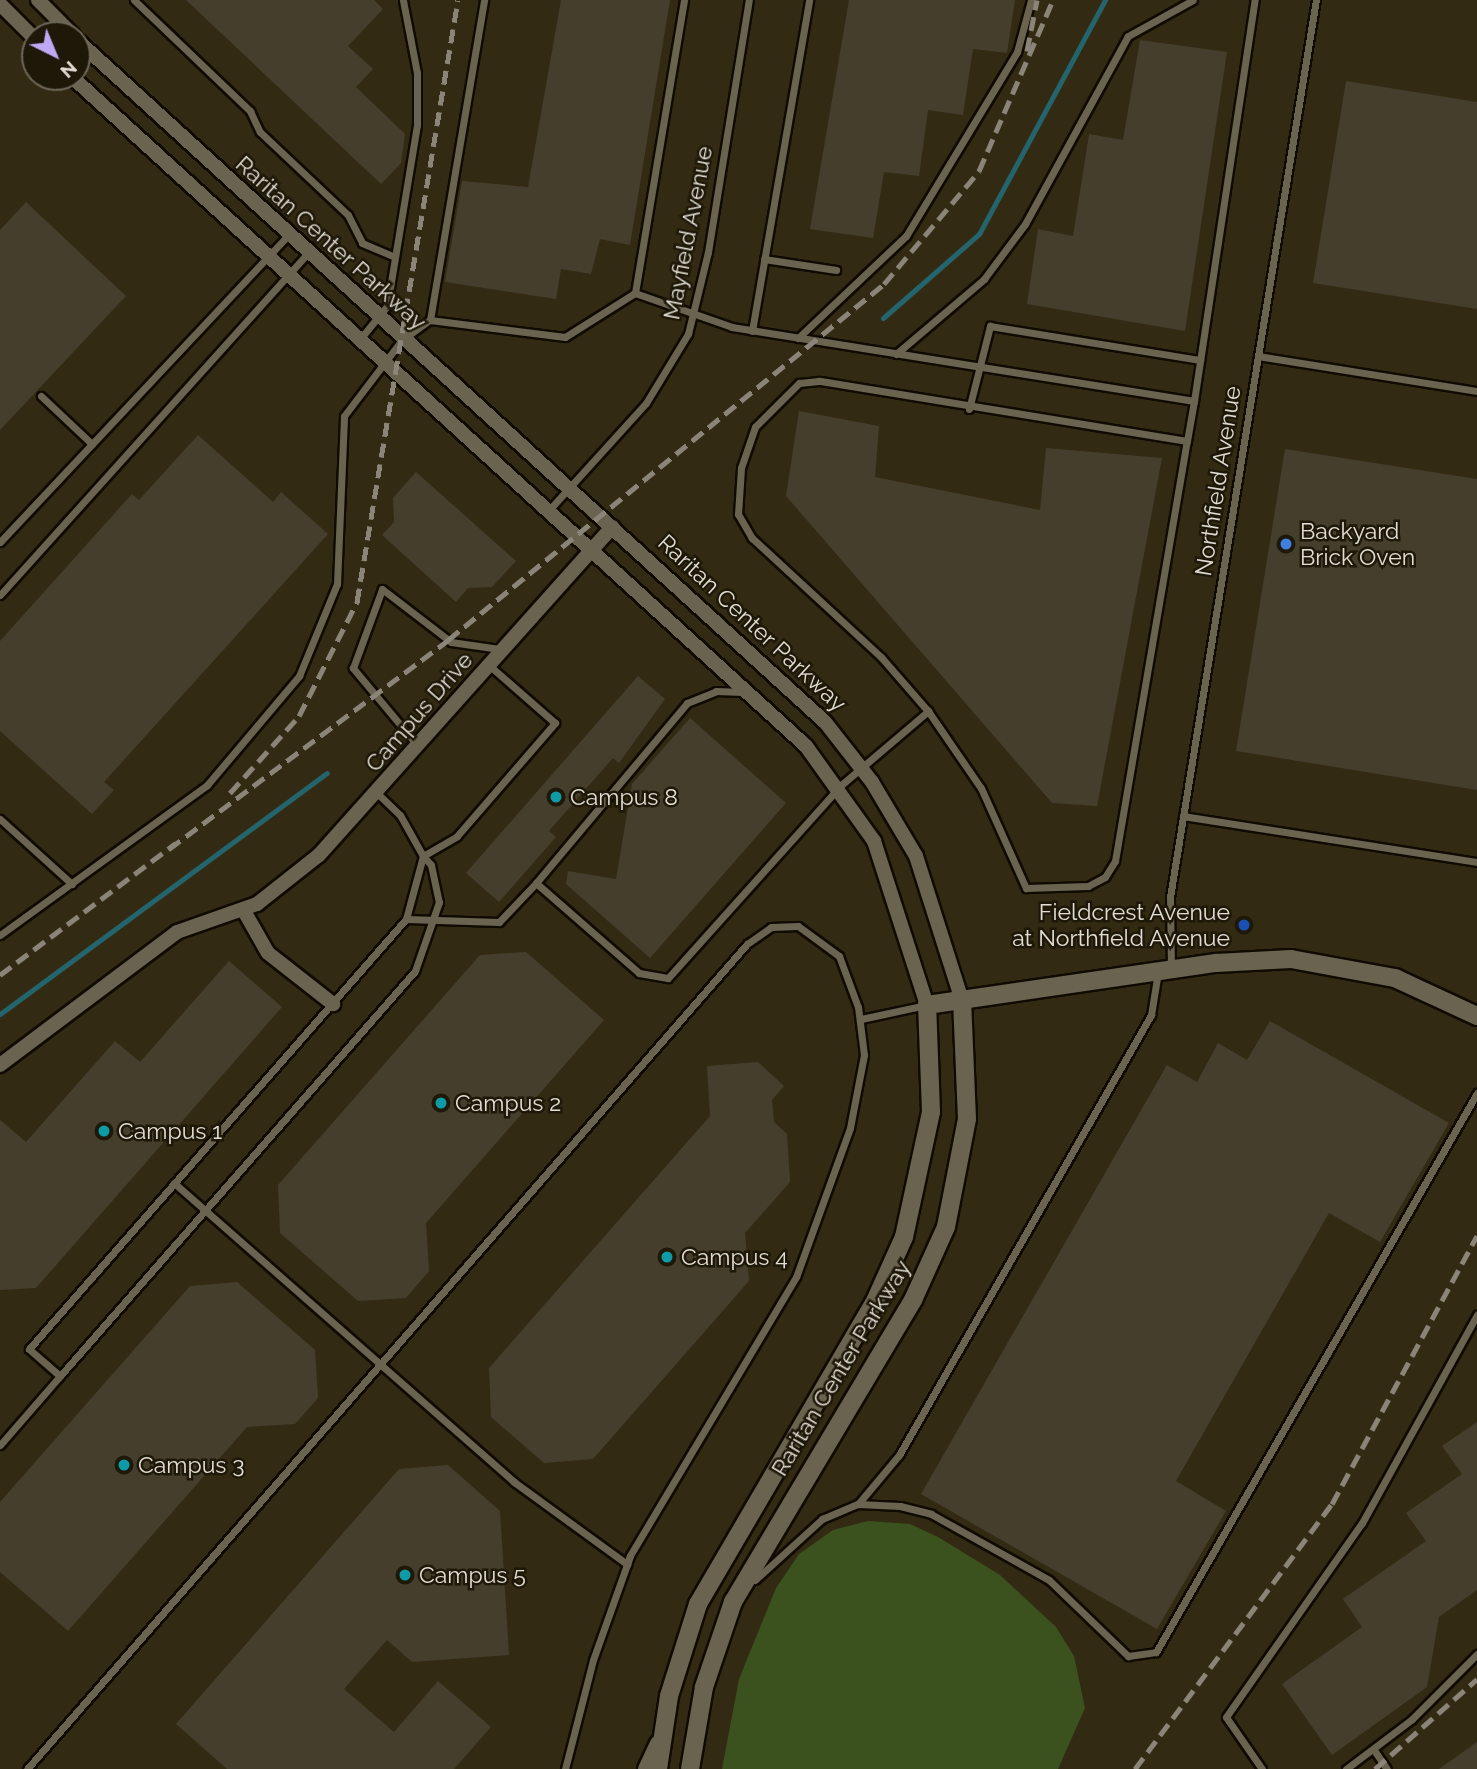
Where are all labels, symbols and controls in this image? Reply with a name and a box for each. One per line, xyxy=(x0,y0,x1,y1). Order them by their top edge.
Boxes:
north arrow xyxy=(21,21,91,91)
text: N xyxy=(56,57,82,83)
street label: Mayfield Avenue xyxy=(658,144,718,322)
street label: Raritan Center Parkway xyxy=(230,150,432,336)
street label: Northfield Avenue xyxy=(1189,384,1247,578)
place label: Backyard Brick Oven xyxy=(1300,517,1415,571)
street label: Raritan Center Parkway xyxy=(652,529,852,717)
marker: Backyard Brick Oven xyxy=(1278,536,1294,552)
street label: Campus Drive xyxy=(360,647,478,777)
place label: Campus 8 xyxy=(570,783,678,811)
marker: Campus 8 xyxy=(548,789,564,805)
place label: Fieldcrest Avenue at Northfield Avenue xyxy=(1011,898,1230,952)
marker: Fieldcrest Avenue at Northfield Avenue xyxy=(1236,917,1252,933)
place label: Campus 2 xyxy=(455,1089,561,1117)
marker: Campus 2 xyxy=(433,1095,449,1111)
place label: Campus 1 xyxy=(118,1117,222,1145)
marker: Campus 1 xyxy=(96,1123,112,1139)
place label: Campus 4 xyxy=(681,1243,788,1271)
marker: Campus 4 xyxy=(659,1249,675,1265)
street label: Raritan Center Parkway xyxy=(765,1255,917,1481)
place label: Campus 3 xyxy=(138,1451,245,1479)
marker: Campus 3 xyxy=(116,1457,132,1473)
place label: Campus 5 xyxy=(419,1561,526,1589)
marker: Campus 5 xyxy=(397,1567,413,1583)

